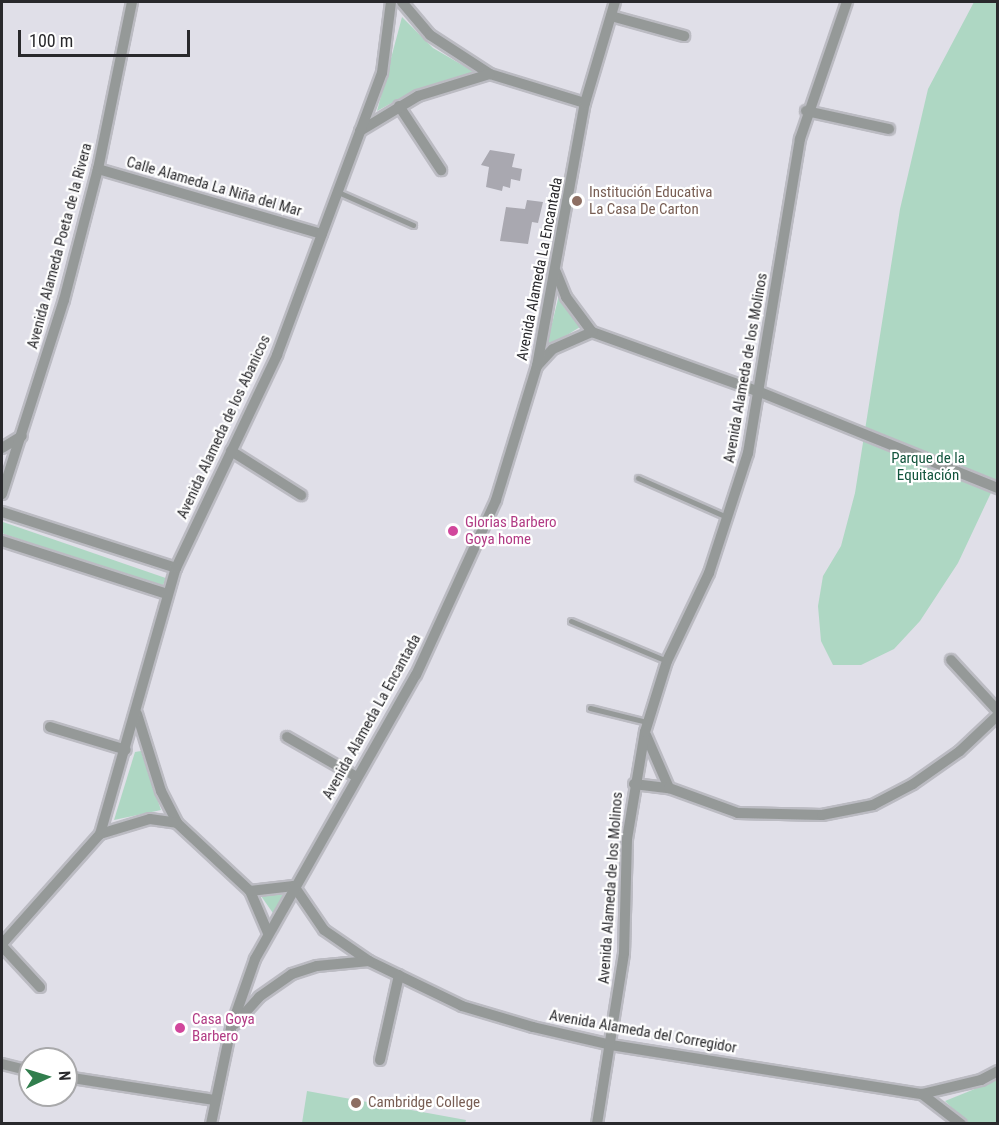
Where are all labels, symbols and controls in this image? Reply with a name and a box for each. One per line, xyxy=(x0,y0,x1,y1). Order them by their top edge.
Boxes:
scale bar xyxy=(21,18,194,56)
text: 100 m xyxy=(29,30,73,51)
street label: Avenida Alameda Poeta de la Rivera xyxy=(24,141,96,351)
street label: Calle Alameda La Niña del Mar xyxy=(124,153,304,221)
street label: Avenida Alameda La Encantada xyxy=(513,176,567,362)
place label: Institución Educativa La Casa De Carton xyxy=(589,183,713,218)
marker: Institución Educativa La Casa De Carton xyxy=(570,194,584,208)
street label: Avenida Alameda de los Molinos xyxy=(720,272,772,464)
street label: Avenida Alameda de los Abanicos xyxy=(173,332,275,522)
park label: Parque de la Equitación xyxy=(891,449,965,484)
place label: Glorias Barbero Goya home xyxy=(465,513,557,548)
marker: Glorias Barbero Goya home xyxy=(446,524,460,538)
street label: Avenida Alameda La Encantada xyxy=(319,631,425,803)
street label: Avenida Alameda de los Molinos xyxy=(595,791,627,985)
street label: Avenida Alameda del Corregidor xyxy=(548,1007,738,1057)
place label: Casa Goya Barbero xyxy=(192,1010,255,1045)
marker: Casa Goya Barbero xyxy=(173,1021,187,1035)
north arrow xyxy=(18,1047,78,1107)
text: N xyxy=(55,1070,74,1081)
place label: Cambridge College xyxy=(368,1094,480,1112)
marker: Cambridge College xyxy=(349,1096,363,1110)

